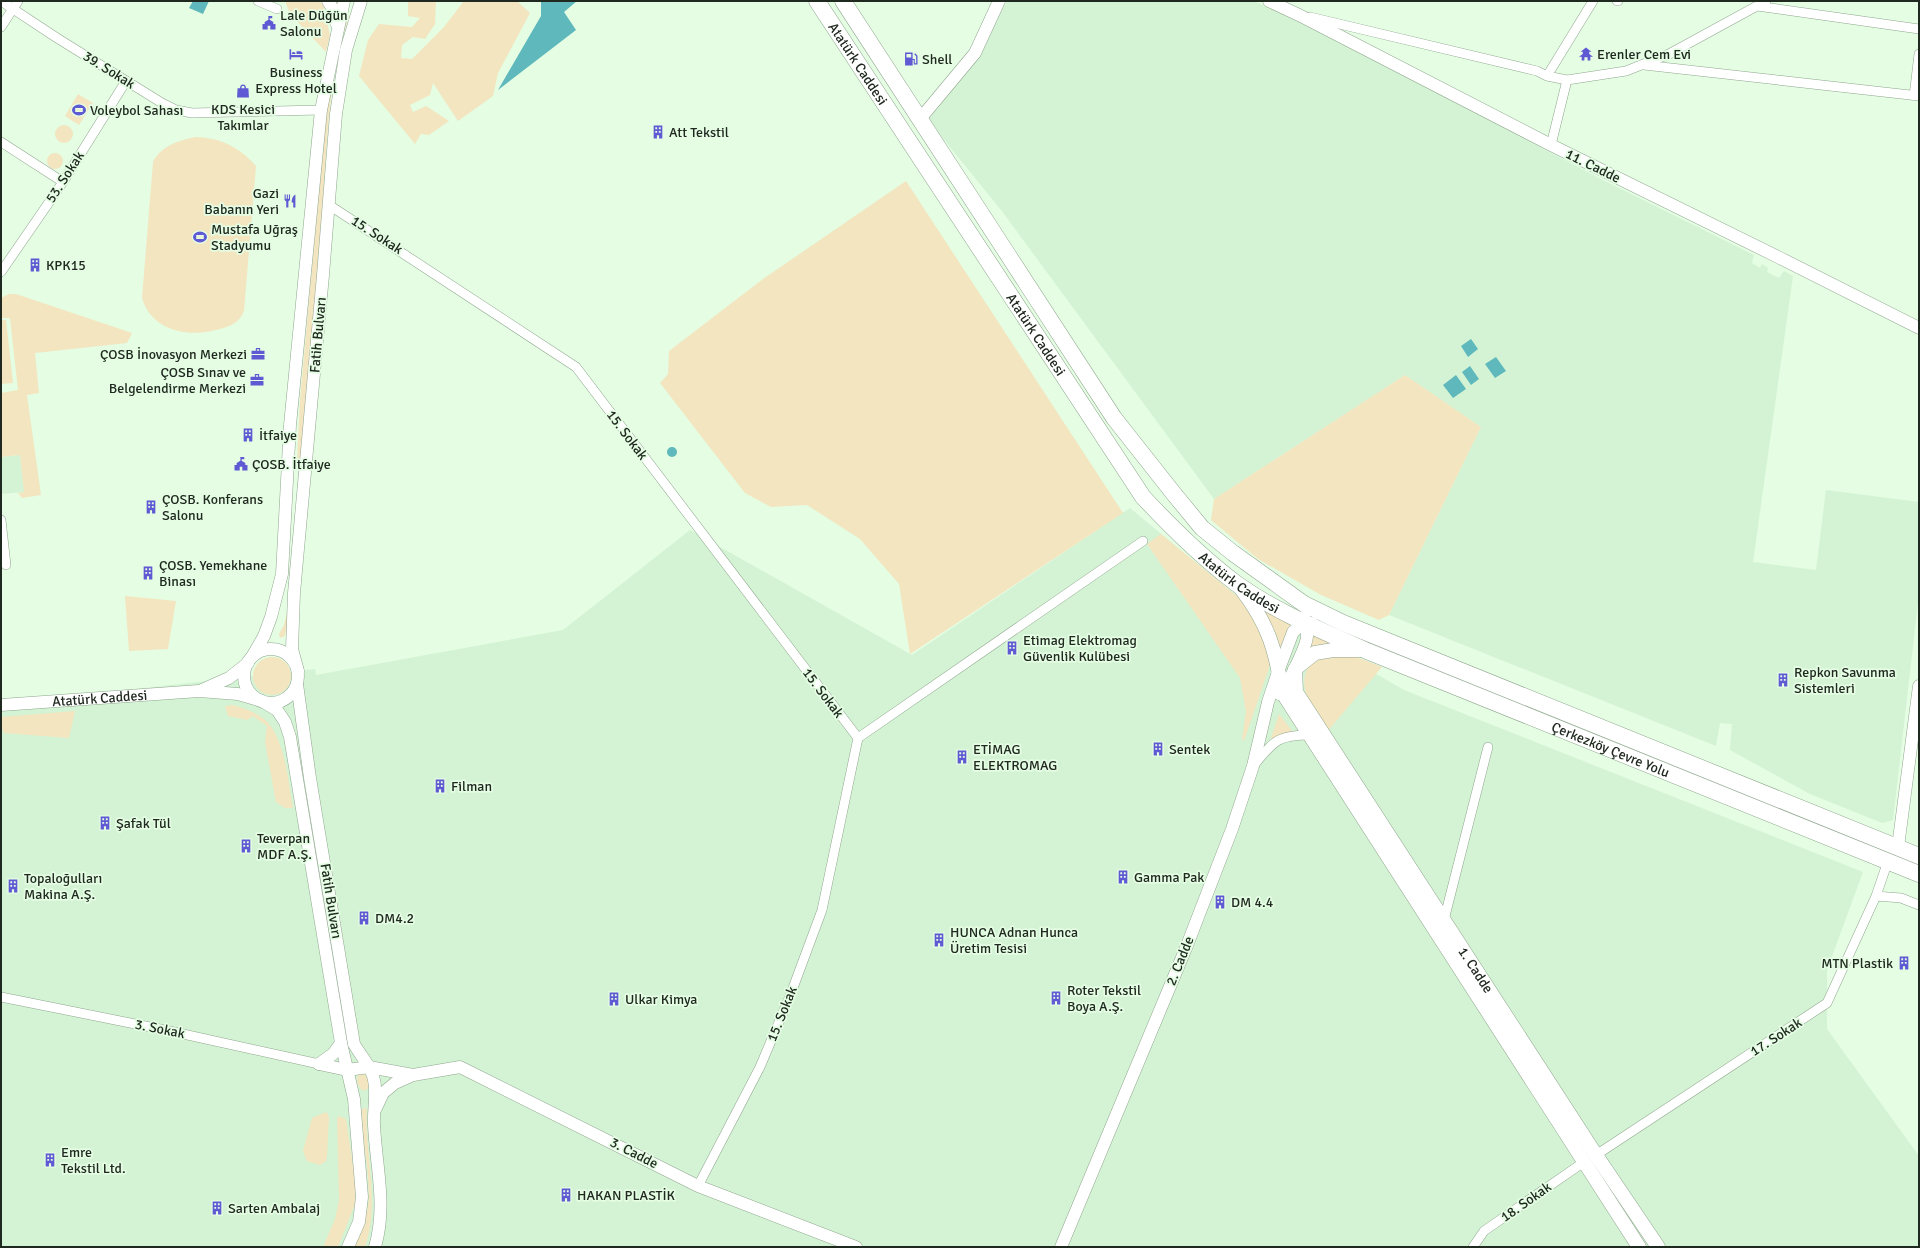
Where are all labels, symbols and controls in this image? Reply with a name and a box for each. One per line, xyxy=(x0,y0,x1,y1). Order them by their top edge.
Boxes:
place label: Lale Düğün Salonu xyxy=(280,7,348,40)
public building icon: Lale Düğün Salonu xyxy=(261,15,277,31)
street label: Atatürk Caddesi xyxy=(825,19,891,108)
hotel icon: Business Express Hotel xyxy=(288,46,304,62)
temple icon: Erenler Cem Evi xyxy=(1578,46,1594,62)
place label: Erenler Cem Evi xyxy=(1597,46,1691,63)
street label: 39. Sokak xyxy=(80,47,138,93)
fuel station icon: Shell xyxy=(903,51,919,67)
place label: Shell xyxy=(922,51,952,68)
place label: Business Express Hotel xyxy=(255,64,337,97)
shop icon: KDS Kesici Takımlar xyxy=(235,83,251,99)
place label: KDS Kesici Takımlar xyxy=(211,101,275,134)
sports icon: Voleybol Sahası xyxy=(71,102,87,118)
place label: Voleybol Sahası xyxy=(90,102,183,119)
building icon: Att Tekstil xyxy=(650,124,666,140)
place label: Att Tekstil xyxy=(669,124,729,141)
street label: 11. Cadde xyxy=(1563,145,1623,187)
street label: 53. Sokak xyxy=(42,148,88,206)
place label: Gazi Babanın Yeri xyxy=(204,185,279,218)
restaurant icon: Gazi Babanın Yeri xyxy=(282,193,298,209)
street label: 15. Sokak xyxy=(348,212,406,258)
place label: Mustafa Uğraş Stadyumu xyxy=(211,221,298,254)
sports icon: Mustafa Uğraş Stadyumu xyxy=(192,229,208,245)
building icon: KPK15 xyxy=(27,257,43,273)
place label: KPK15 xyxy=(46,257,86,274)
street label: Atatürk Caddesi xyxy=(1003,290,1069,379)
street label: Fatih Bulvarı xyxy=(306,296,330,374)
place label: ÇOSB İnovasyon Merkezi xyxy=(100,346,247,363)
office icon: ÇOSB İnovasyon Merkezi xyxy=(250,346,266,362)
place label: ÇOSB Sınav ve Belgelendirme Merkezi xyxy=(109,364,246,397)
office icon: ÇOSB Sınav ve Belgelendirme Merkezi xyxy=(249,372,265,388)
street label: 15. Sokak xyxy=(603,407,651,463)
building icon: İtfaiye xyxy=(240,427,256,443)
place label: İtfaiye xyxy=(259,427,297,444)
public building icon: ÇOSB. İtfaiye xyxy=(233,456,249,472)
place label: ÇOSB. İtfaiye xyxy=(252,456,331,473)
place label: ÇOSB. Konferans Salonu xyxy=(162,491,263,524)
building icon: ÇOSB. Konferans Salonu xyxy=(143,499,159,515)
street label: Atatürk Caddesi xyxy=(1195,548,1283,617)
place label: ÇOSB. Yemekhane Binası xyxy=(159,557,267,590)
building icon: ÇOSB. Yemekhane Binası xyxy=(140,565,156,581)
place label: Etimag Elektromag Güvenlik Kulübesi xyxy=(1023,632,1137,665)
building icon: Etimag Elektromag Güvenlik Kulübesi xyxy=(1004,640,1020,656)
place label: Repkon Savunma Sistemleri xyxy=(1794,664,1896,697)
street label: 15. Sokak xyxy=(799,665,847,721)
building icon: Repkon Savunma Sistemleri xyxy=(1775,672,1791,688)
street label: Atatürk Caddesi xyxy=(52,686,148,710)
street label: Çerkezköy Çevre Yolu xyxy=(1549,718,1672,781)
place label: ETİMAG ELEKTROMAG xyxy=(973,741,1057,774)
building icon: Sentek xyxy=(1150,741,1166,757)
place label: Sentek xyxy=(1169,741,1210,758)
building icon: ETİMAG ELEKTROMAG xyxy=(954,749,970,765)
building icon: Filman xyxy=(432,778,448,794)
place label: Filman xyxy=(451,778,492,795)
building icon: Şafak Tül xyxy=(97,815,113,831)
place label: Şafak Tül xyxy=(116,815,171,832)
place label: Teverpan MDF A.Ş. xyxy=(257,830,312,863)
building icon: Teverpan MDF A.Ş. xyxy=(238,838,254,854)
street label: Fatih Bulvarı xyxy=(317,862,345,940)
building icon: Gamma Pak xyxy=(1115,869,1131,885)
place label: Gamma Pak xyxy=(1134,869,1204,886)
place label: Topaloğulları Makina A.Ş. xyxy=(24,870,102,903)
building icon: Topaloğulları Makina A.Ş. xyxy=(5,878,21,894)
building icon: DM 4.4 xyxy=(1212,894,1228,910)
place label: DM 4.4 xyxy=(1231,894,1274,911)
building icon: DM4.2 xyxy=(356,910,372,926)
place label: DM4.2 xyxy=(375,910,414,927)
place label: HUNCA Adnan Hunca Üretim Tesisi xyxy=(950,924,1078,957)
building icon: HUNCA Adnan Hunca Üretim Tesisi xyxy=(931,932,947,948)
street label: 2. Cadde xyxy=(1162,934,1198,988)
street label: 1. Cadde xyxy=(1455,944,1497,996)
place label: MTN Plastik xyxy=(1821,955,1893,972)
building icon: MTN Plastik xyxy=(1896,955,1912,971)
place label: Roter Tekstil Boya A.Ş. xyxy=(1067,982,1141,1015)
street label: 15. Sokak xyxy=(763,984,801,1044)
building icon: Roter Tekstil Boya A.Ş. xyxy=(1048,990,1064,1006)
building icon: Ulkar Kimya xyxy=(606,991,622,1007)
place label: Ulkar Kimya xyxy=(625,991,697,1008)
street label: 17. Sokak xyxy=(1747,1014,1805,1060)
street label: 3. Sokak xyxy=(134,1016,186,1042)
street label: 3. Cadde xyxy=(607,1134,661,1172)
place label: Emre Tekstil Ltd. xyxy=(61,1144,126,1177)
building icon: Emre Tekstil Ltd. xyxy=(42,1152,58,1168)
street label: 18. Sokak xyxy=(1497,1178,1555,1226)
building icon: HAKAN PLASTİK xyxy=(558,1187,574,1203)
place label: HAKAN PLASTİK xyxy=(577,1187,676,1204)
building icon: Sarten Ambalaj xyxy=(209,1200,225,1216)
place label: Sarten Ambalaj xyxy=(228,1200,320,1217)

